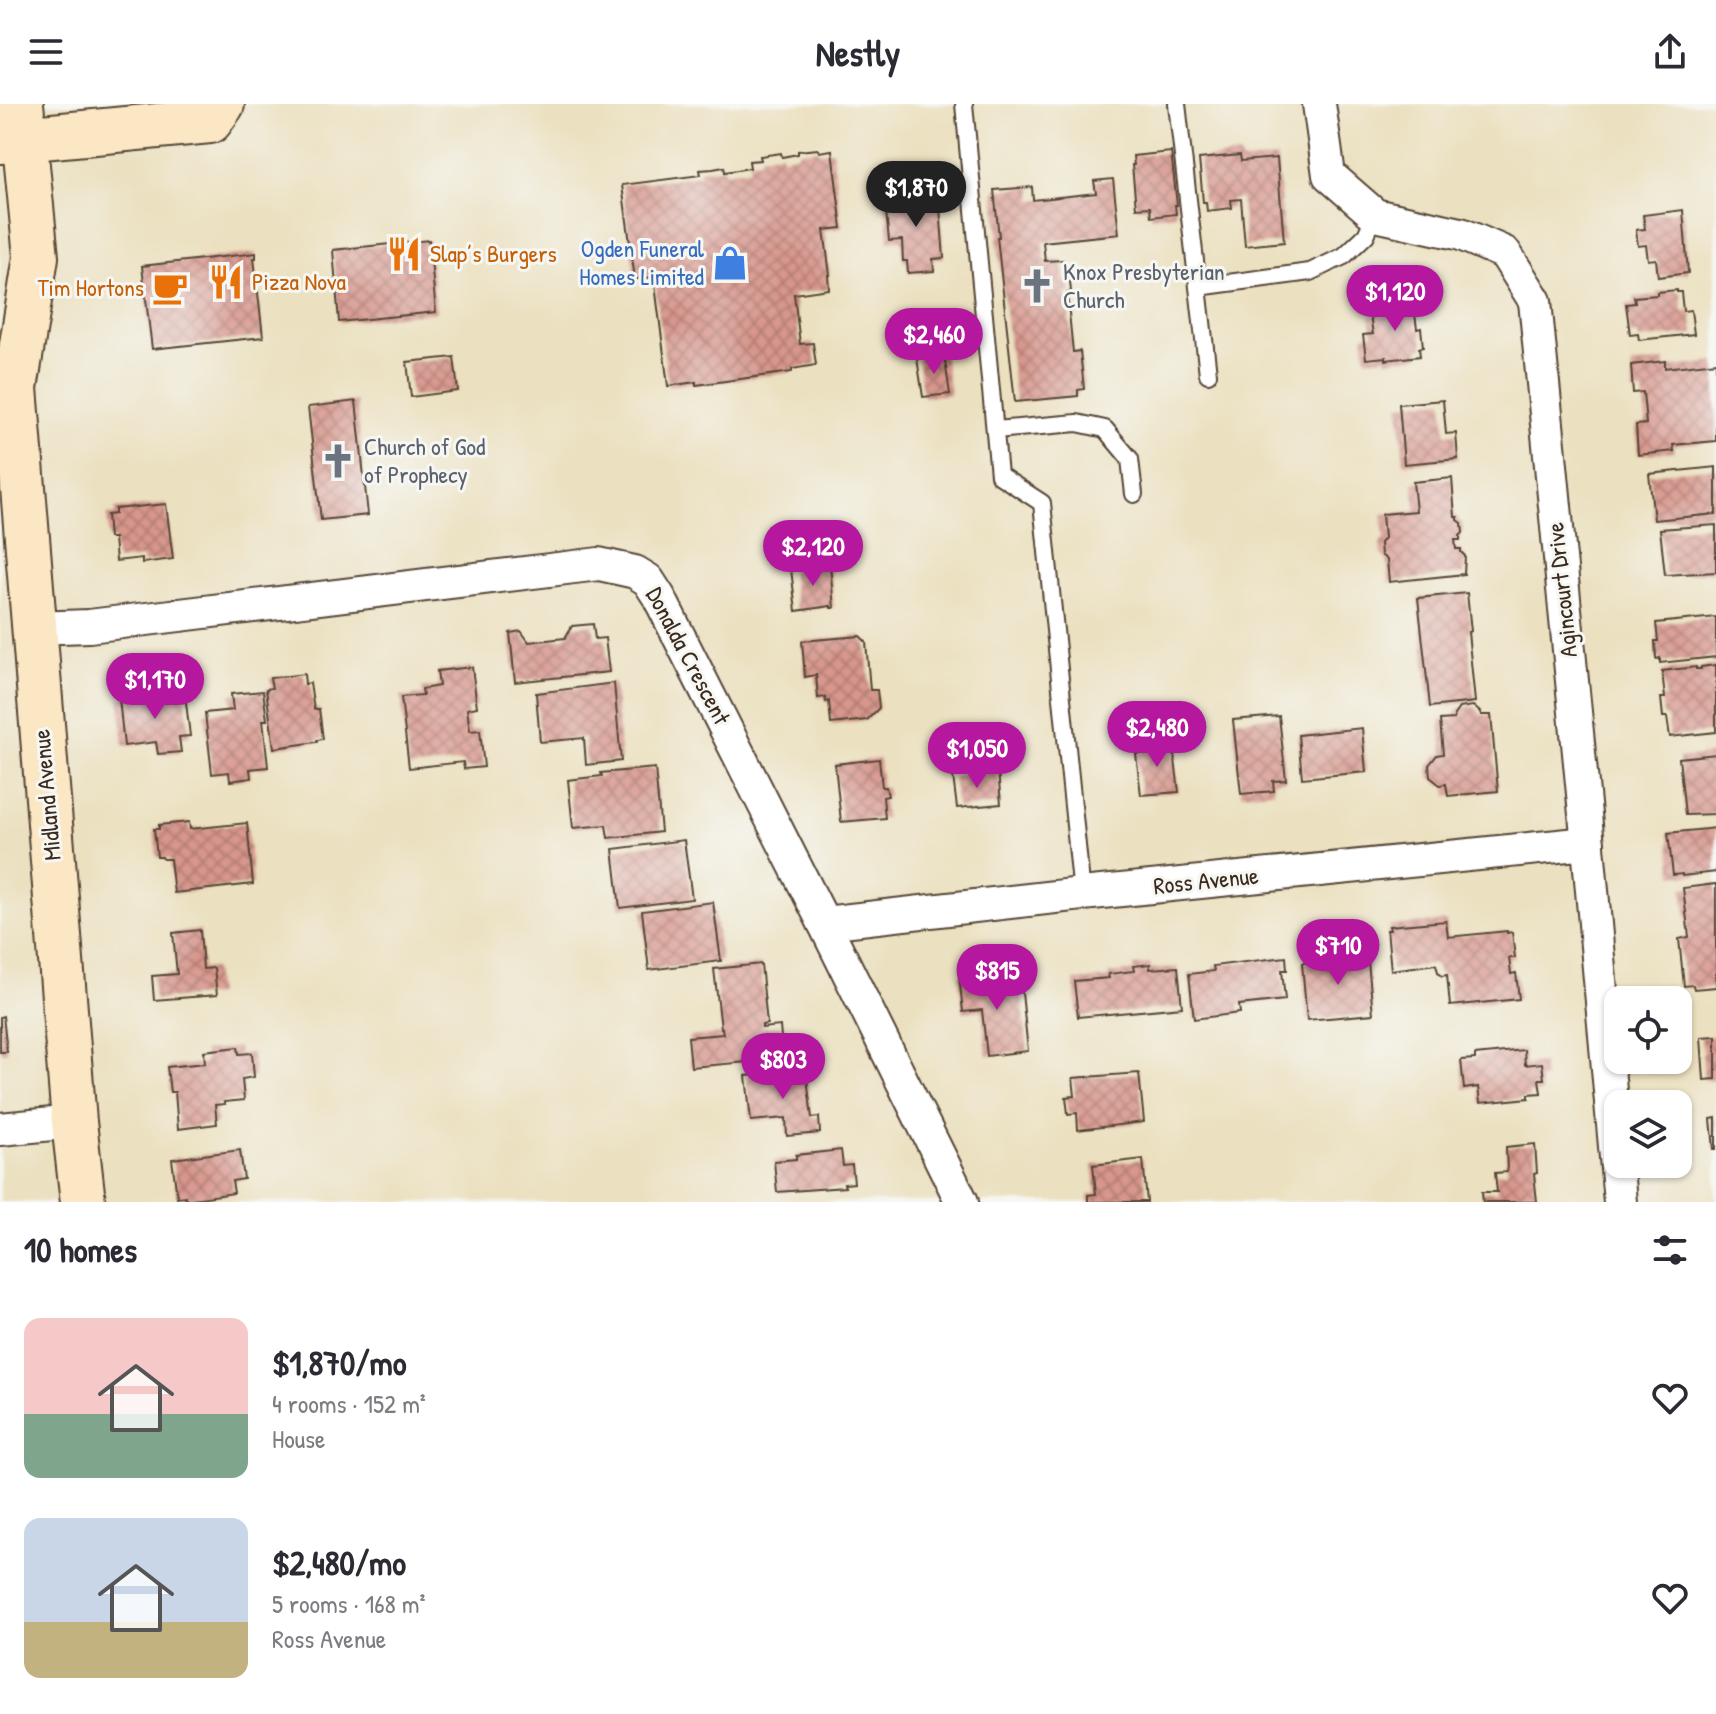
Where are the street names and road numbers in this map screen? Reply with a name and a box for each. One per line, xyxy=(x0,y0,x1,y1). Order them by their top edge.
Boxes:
street label: Agincourt Drive xyxy=(1538,521,1584,659)
street label: Donalda Crescent xyxy=(639,581,739,730)
street label: Midland Avenue xyxy=(24,728,68,862)
street label: Ross Avenue xyxy=(1152,859,1260,901)

